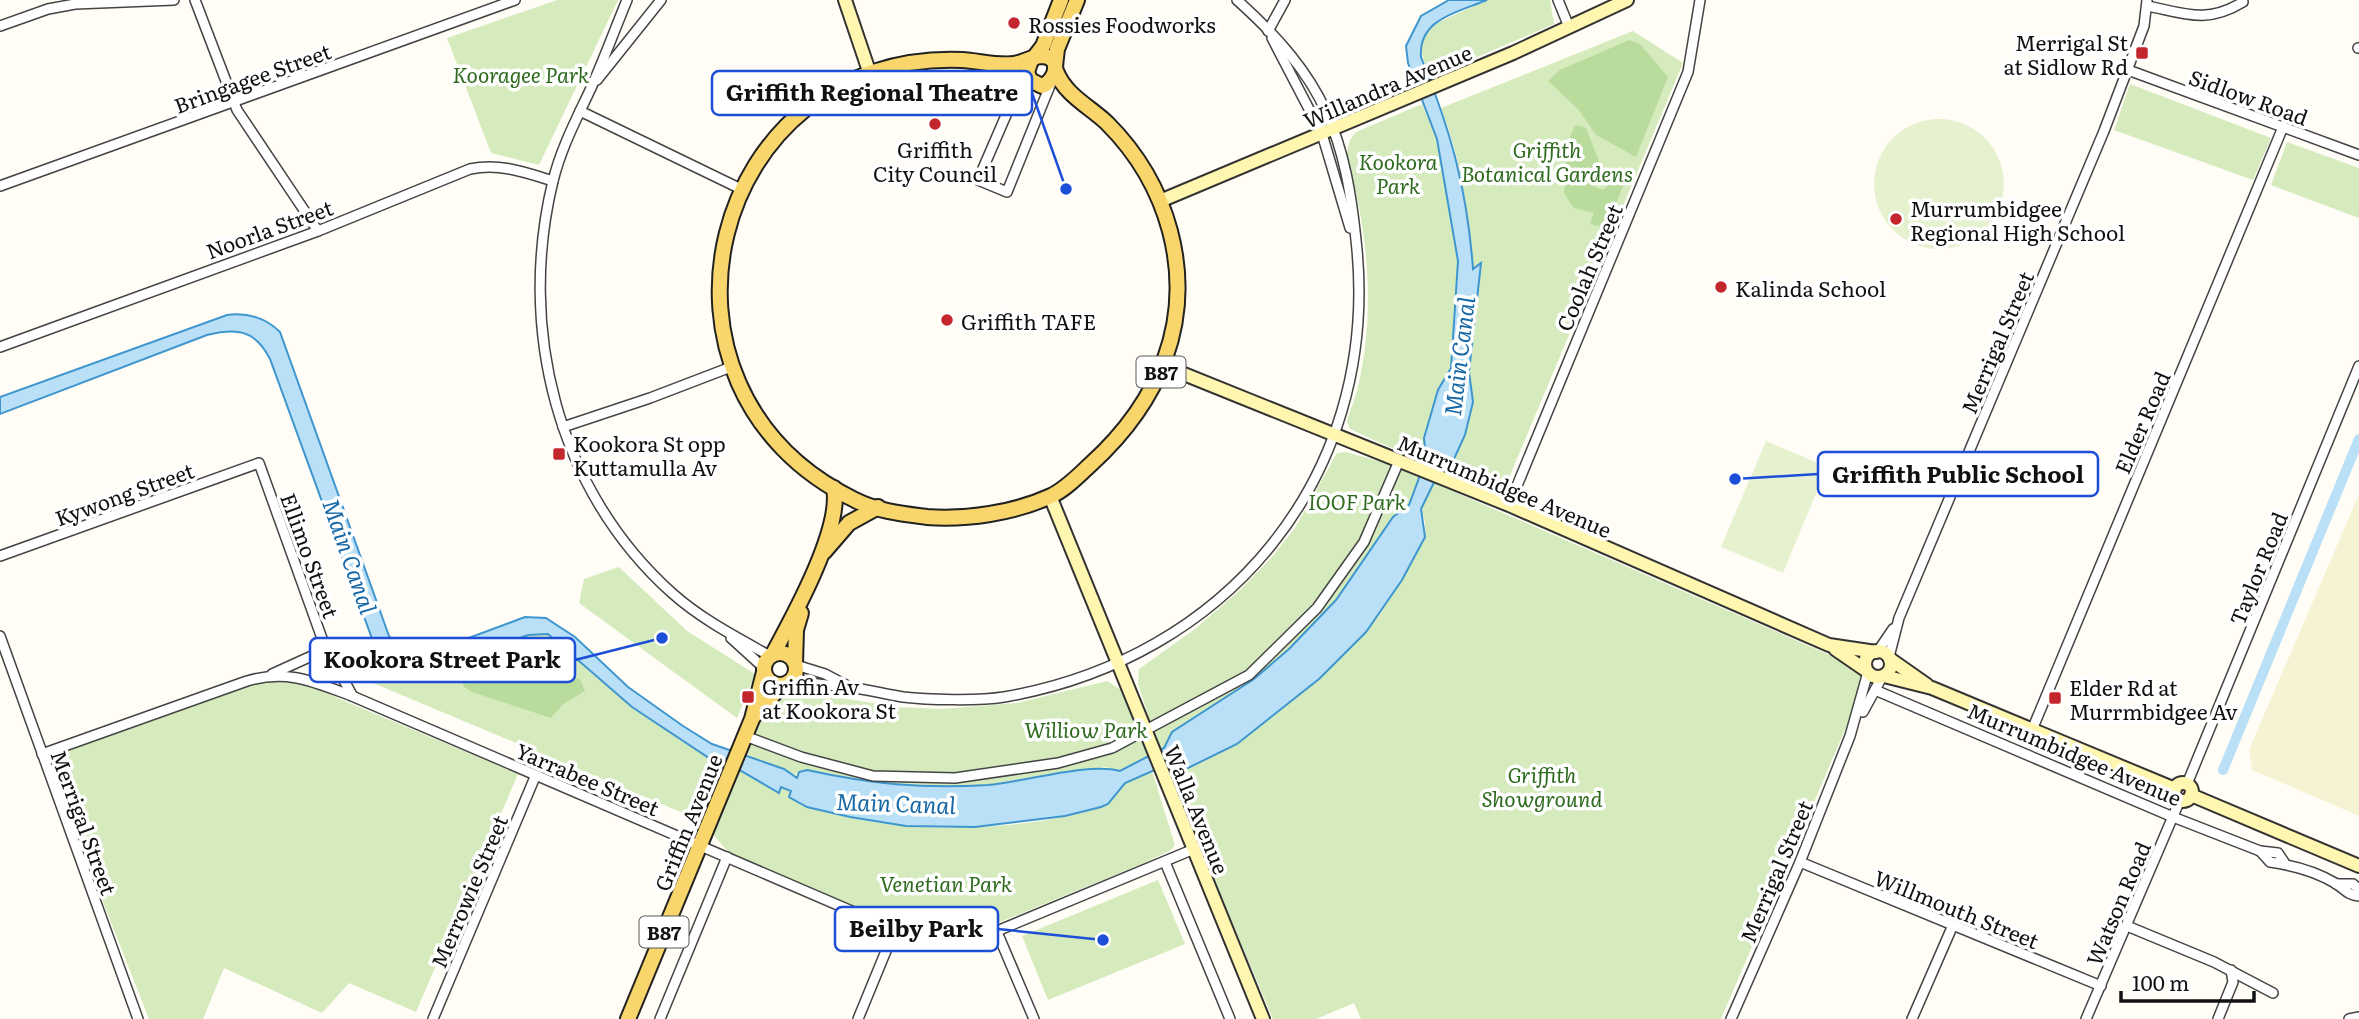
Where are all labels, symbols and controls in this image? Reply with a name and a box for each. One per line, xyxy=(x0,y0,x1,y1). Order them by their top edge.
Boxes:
place label: Rossies Foodworks xyxy=(1028,8,1216,39)
marker: Rossies Foodworks xyxy=(1006,15,1022,31)
place label: Merrigal St at Sidlow Rd xyxy=(2004,26,2129,81)
street label: Bringagee Street xyxy=(169,34,335,120)
street label: Willandra Avenue xyxy=(1298,35,1476,135)
marker: Merrigal St at Sidlow Rd xyxy=(2134,45,2150,61)
park label: Kooragee Park xyxy=(453,58,590,89)
street label: Sidlow Road xyxy=(2185,60,2313,132)
callout: Griffith Regional Theatre xyxy=(712,71,1032,115)
text: Griffith Regional Theatre xyxy=(726,74,1018,108)
marker: Griffith City Council xyxy=(927,116,943,132)
place label: Griffith City Council xyxy=(873,133,997,188)
park label: Griffith Botanical Gardens xyxy=(1461,133,1633,188)
park label: Kookora Park xyxy=(1358,145,1438,200)
street label: Noorla Street xyxy=(201,191,337,265)
place label: Murrumbidgee Regional High School xyxy=(1910,192,2125,247)
street label: Coolah Street xyxy=(1547,198,1629,335)
marker: Murrumbidgee Regional High School xyxy=(1888,211,1904,227)
street label: Merrigal Street xyxy=(1952,265,2040,418)
place label: Kalinda School xyxy=(1735,272,1886,303)
marker: Kalinda School xyxy=(1713,279,1729,295)
water label: Main Canal xyxy=(1434,294,1482,418)
place label: Griffith TAFE xyxy=(961,305,1096,336)
marker: Griffith TAFE xyxy=(939,312,955,328)
road number: B87 xyxy=(1136,356,1186,388)
street label: Elder Road xyxy=(2106,366,2177,478)
street label: Murrumbidgee Avenue xyxy=(1393,426,1617,544)
place label: Kookora St opp Kuttamulla Av xyxy=(573,427,726,482)
marker: Kookora St opp Kuttamulla Av xyxy=(551,446,567,462)
callout: Griffith Public School xyxy=(1818,452,2098,496)
street label: Kywong Street xyxy=(50,453,198,532)
text: Griffith Public School xyxy=(1832,456,2084,490)
park label: IOOF Park xyxy=(1308,485,1406,516)
street label: Ellimo Street xyxy=(274,488,348,622)
water label: Main Canal xyxy=(315,494,387,619)
street label: Taylor Road xyxy=(2220,507,2294,629)
callout: Kookora Street Park xyxy=(310,638,575,682)
text: Kookora Street Park xyxy=(323,641,561,675)
place label: Griffin Av at Kookora St xyxy=(762,670,897,725)
place label: Elder Rd at Murrmbidgee Av xyxy=(2069,671,2238,726)
marker: Griffin Av at Kookora St xyxy=(740,689,756,705)
marker: Elder Rd at Murrmbidgee Av xyxy=(2047,690,2063,706)
street label: Murrumbidgee Avenue xyxy=(1963,694,2187,812)
park label: Williow Park xyxy=(1024,713,1148,744)
street label: Yarrabee Street xyxy=(511,734,665,822)
street label: Walla Avenue xyxy=(1158,740,1238,879)
street label: Merrigal Street xyxy=(44,745,126,899)
street label: Griffin Avenue xyxy=(645,749,729,895)
park label: Griffith Showground xyxy=(1481,758,1603,813)
water label: Main Canal xyxy=(836,783,957,821)
street label: Merrigal Street xyxy=(1731,794,1819,947)
street label: Merrowie Street xyxy=(422,809,514,972)
street label: Watson Road xyxy=(2077,836,2157,970)
street label: Willmouth Street xyxy=(1870,861,2045,955)
park label: Venetian Park xyxy=(880,867,1013,898)
callout: Beilby Park xyxy=(835,907,998,951)
text: Beilby Park xyxy=(849,910,984,944)
road number: B87 xyxy=(640,916,688,948)
scale bar xyxy=(2121,960,2254,1004)
text: 100 m xyxy=(2132,966,2189,997)

